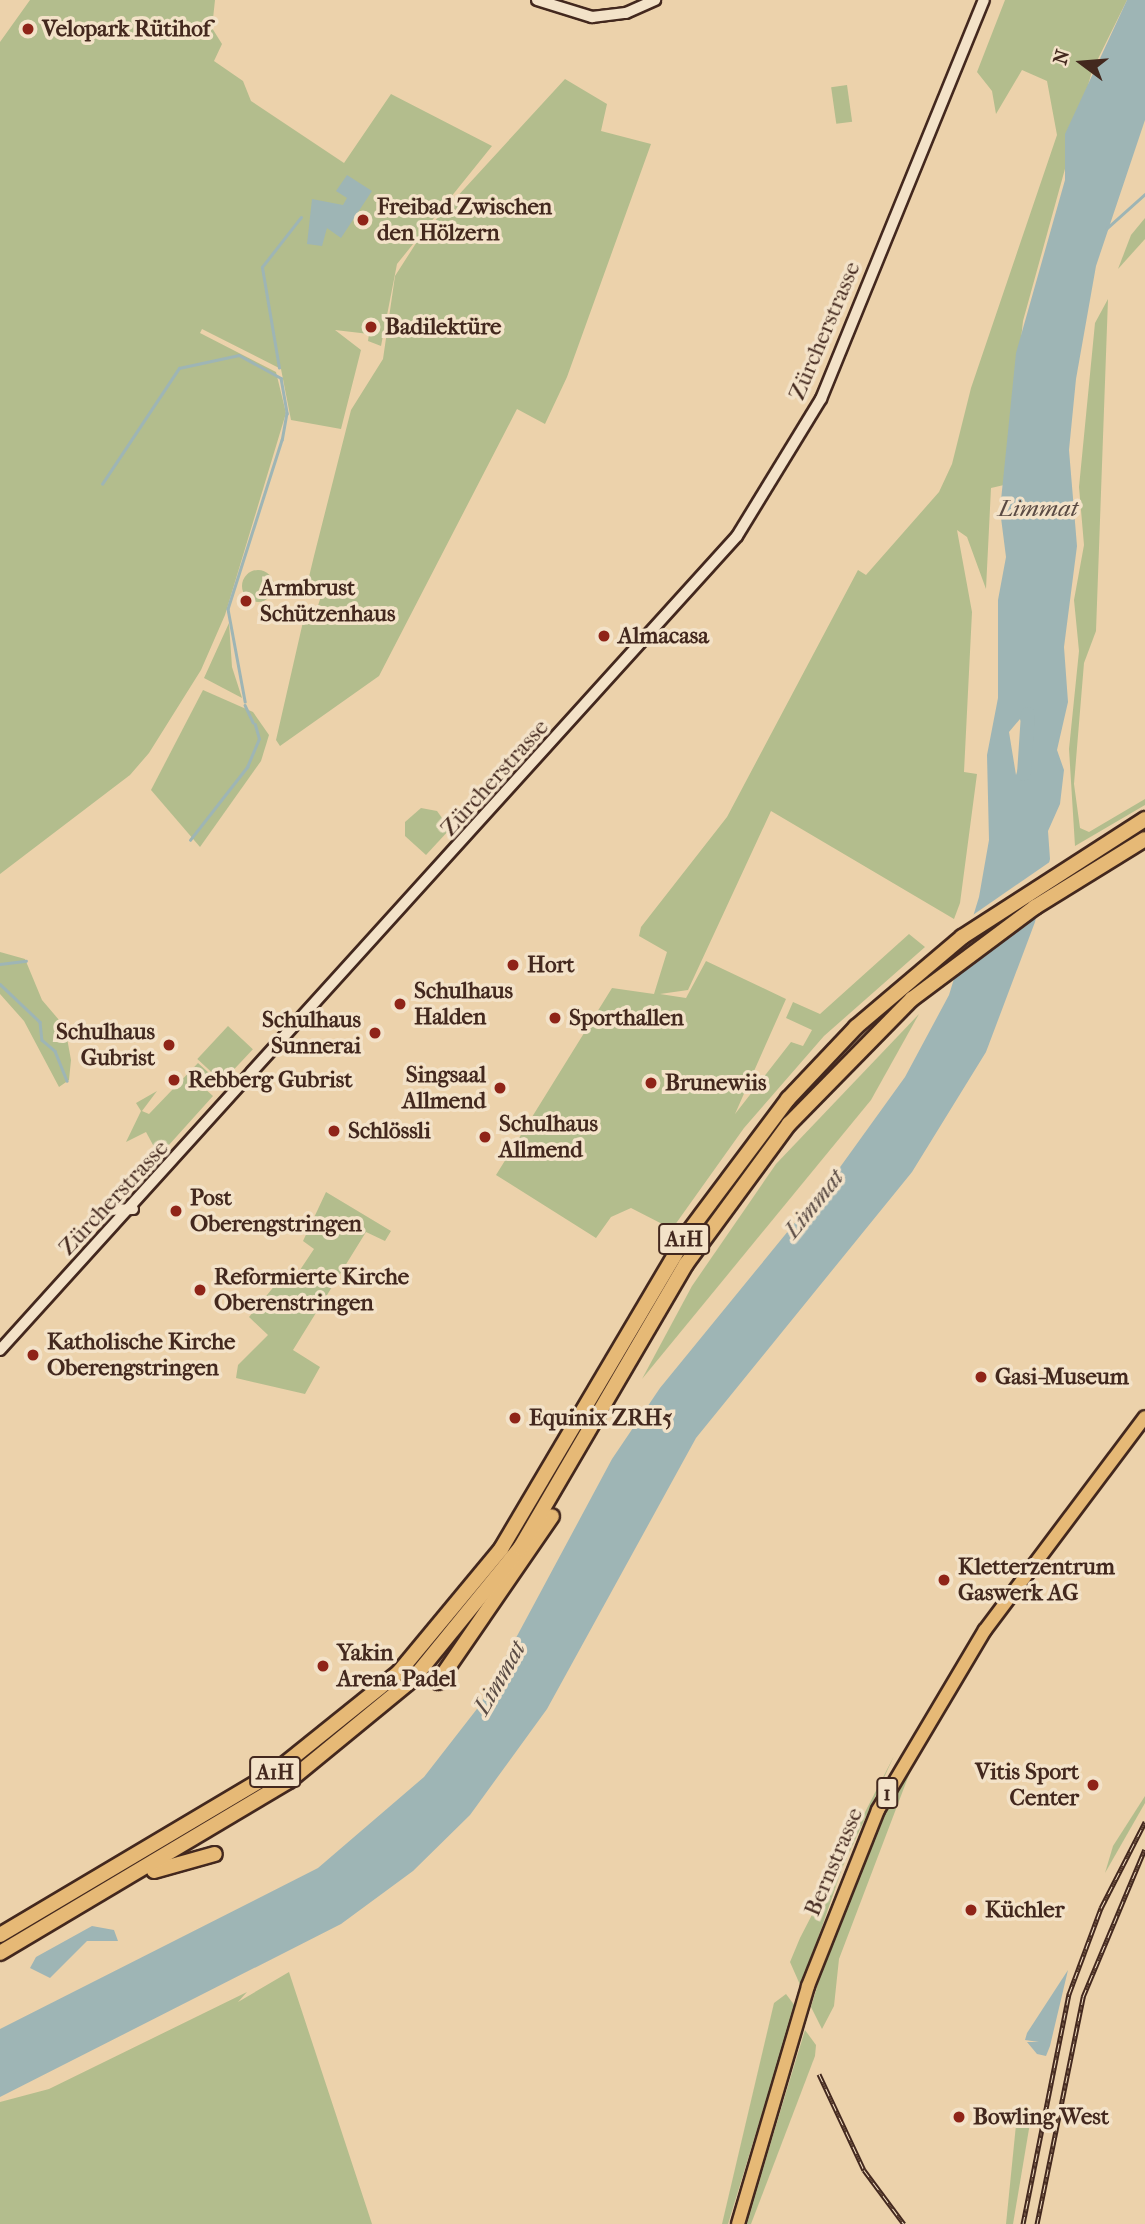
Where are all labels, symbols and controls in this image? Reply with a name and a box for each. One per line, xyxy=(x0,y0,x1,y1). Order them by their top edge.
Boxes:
place label: Velopark Rütihof xyxy=(42,15,210,43)
marker: Velopark Rütihof xyxy=(20,21,36,37)
north arrow xyxy=(1047,28,1117,98)
text: N xyxy=(1049,47,1074,67)
place label: Freibad Zwischen den Hölzern xyxy=(377,193,552,247)
marker: Freibad Zwischen den Hölzern xyxy=(355,212,371,228)
street label: Zürcherstrasse xyxy=(783,258,867,404)
place label: Badilektüre xyxy=(385,313,501,341)
marker: Badilektüre xyxy=(363,319,379,335)
water label: Limmat xyxy=(998,495,1078,523)
place label: Armbrust Schützenhaus xyxy=(260,574,396,628)
marker: Armbrust Schützenhaus xyxy=(238,593,254,609)
place label: Almacasa xyxy=(618,622,709,650)
marker: Almacasa xyxy=(596,628,612,644)
street label: Zürcherstrasse xyxy=(435,714,555,842)
place label: Hort xyxy=(527,951,575,979)
marker: Hort xyxy=(505,957,521,973)
place label: Schulhaus Halden xyxy=(414,977,513,1031)
marker: Schulhaus Halden xyxy=(392,996,408,1012)
place label: Sporthallen xyxy=(569,1004,684,1032)
place label: Schulhaus Sunnerai xyxy=(262,1006,361,1060)
marker: Sporthallen xyxy=(547,1010,563,1026)
place label: Schulhaus Gubrist xyxy=(56,1018,155,1072)
marker: Schulhaus Sunnerai xyxy=(367,1025,383,1041)
marker: Schulhaus Gubrist xyxy=(161,1037,177,1053)
place label: Singsaal Allmend xyxy=(402,1061,486,1115)
place label: Rebberg Gubrist xyxy=(188,1066,352,1094)
place label: Brunewiis xyxy=(665,1069,766,1097)
marker: Rebberg Gubrist xyxy=(166,1072,182,1088)
marker: Brunewiis xyxy=(643,1075,659,1091)
marker: Singsaal Allmend xyxy=(492,1080,508,1096)
place label: Schulhaus Allmend xyxy=(499,1110,598,1164)
place label: Schlössli xyxy=(348,1117,431,1145)
marker: Schlössli xyxy=(326,1123,342,1139)
marker: Schulhaus Allmend xyxy=(477,1129,493,1145)
street label: Zürcherstrasse xyxy=(54,1135,174,1261)
water label: Limmat xyxy=(778,1164,850,1244)
place label: Post Oberengstringen xyxy=(190,1184,362,1238)
marker: Post Oberengstringen xyxy=(168,1203,184,1219)
road number: A1H xyxy=(658,1222,710,1256)
place label: Reformierte Kirche Oberenstringen xyxy=(214,1263,409,1317)
marker: Reformierte Kirche Oberenstringen xyxy=(192,1282,208,1298)
place label: Katholische Kirche Oberengstringen xyxy=(47,1328,235,1382)
marker: Katholische Kirche Oberengstringen xyxy=(25,1347,41,1363)
place label: Gasi-Museum xyxy=(995,1363,1129,1391)
marker: Gasi-Museum xyxy=(973,1369,989,1385)
place label: Equinix ZRH5 xyxy=(529,1404,672,1432)
marker: Equinix ZRH5 xyxy=(507,1410,523,1426)
place label: Kletterzentrum Gaswerk AG xyxy=(958,1553,1115,1607)
marker: Kletterzentrum Gaswerk AG xyxy=(936,1572,952,1588)
water label: Limmat xyxy=(468,1636,532,1720)
place label: Yakin Arena Padel xyxy=(337,1639,456,1693)
marker: Yakin Arena Padel xyxy=(315,1658,331,1674)
road number: A1H xyxy=(249,1754,301,1790)
place label: Vitis Sport Center xyxy=(975,1758,1079,1812)
road number: 1 xyxy=(875,1776,899,1811)
marker: Vitis Sport Center xyxy=(1085,1777,1101,1793)
street label: Bernstrasse xyxy=(799,1804,869,1920)
place label: Küchler xyxy=(985,1896,1064,1924)
marker: Küchler xyxy=(963,1902,979,1918)
place label: Bowling West xyxy=(973,2103,1109,2131)
marker: Bowling West xyxy=(951,2109,967,2125)

